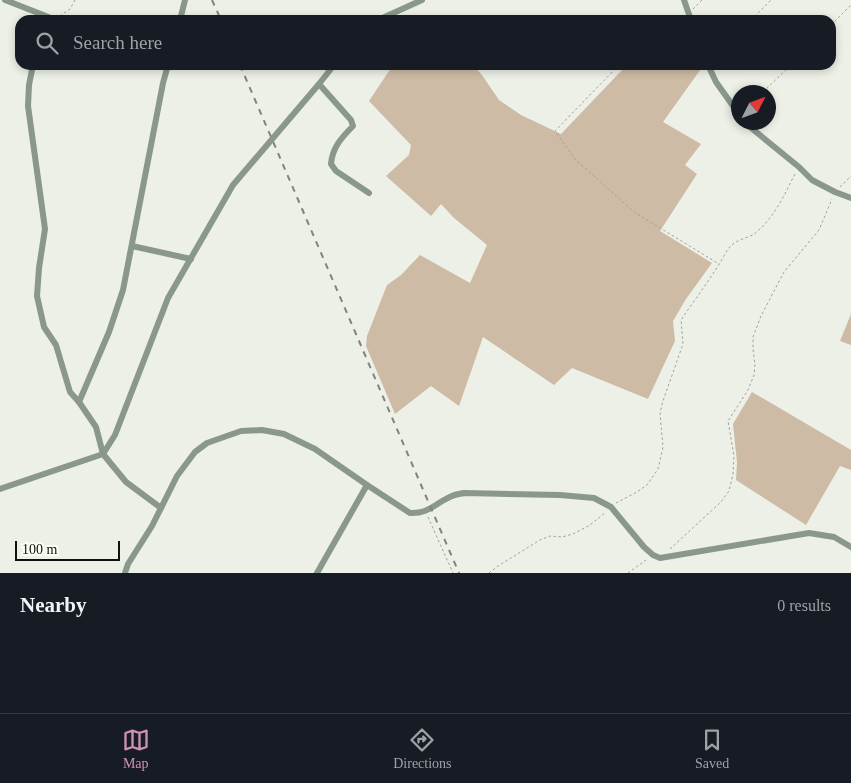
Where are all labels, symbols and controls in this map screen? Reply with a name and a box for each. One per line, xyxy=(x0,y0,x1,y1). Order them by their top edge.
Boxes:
search box xyxy=(15,15,836,70)
icon: search xyxy=(33,29,61,57)
text: Search here xyxy=(73,32,162,53)
north arrow xyxy=(731,85,776,130)
scale bar xyxy=(15,538,120,561)
text: 100 m xyxy=(22,542,57,557)
text: Nearby xyxy=(20,593,87,617)
text: 0 results xyxy=(777,597,831,614)
tab: Map xyxy=(122,726,150,772)
tab: Directions xyxy=(393,726,452,772)
tab: Saved xyxy=(695,726,729,772)

